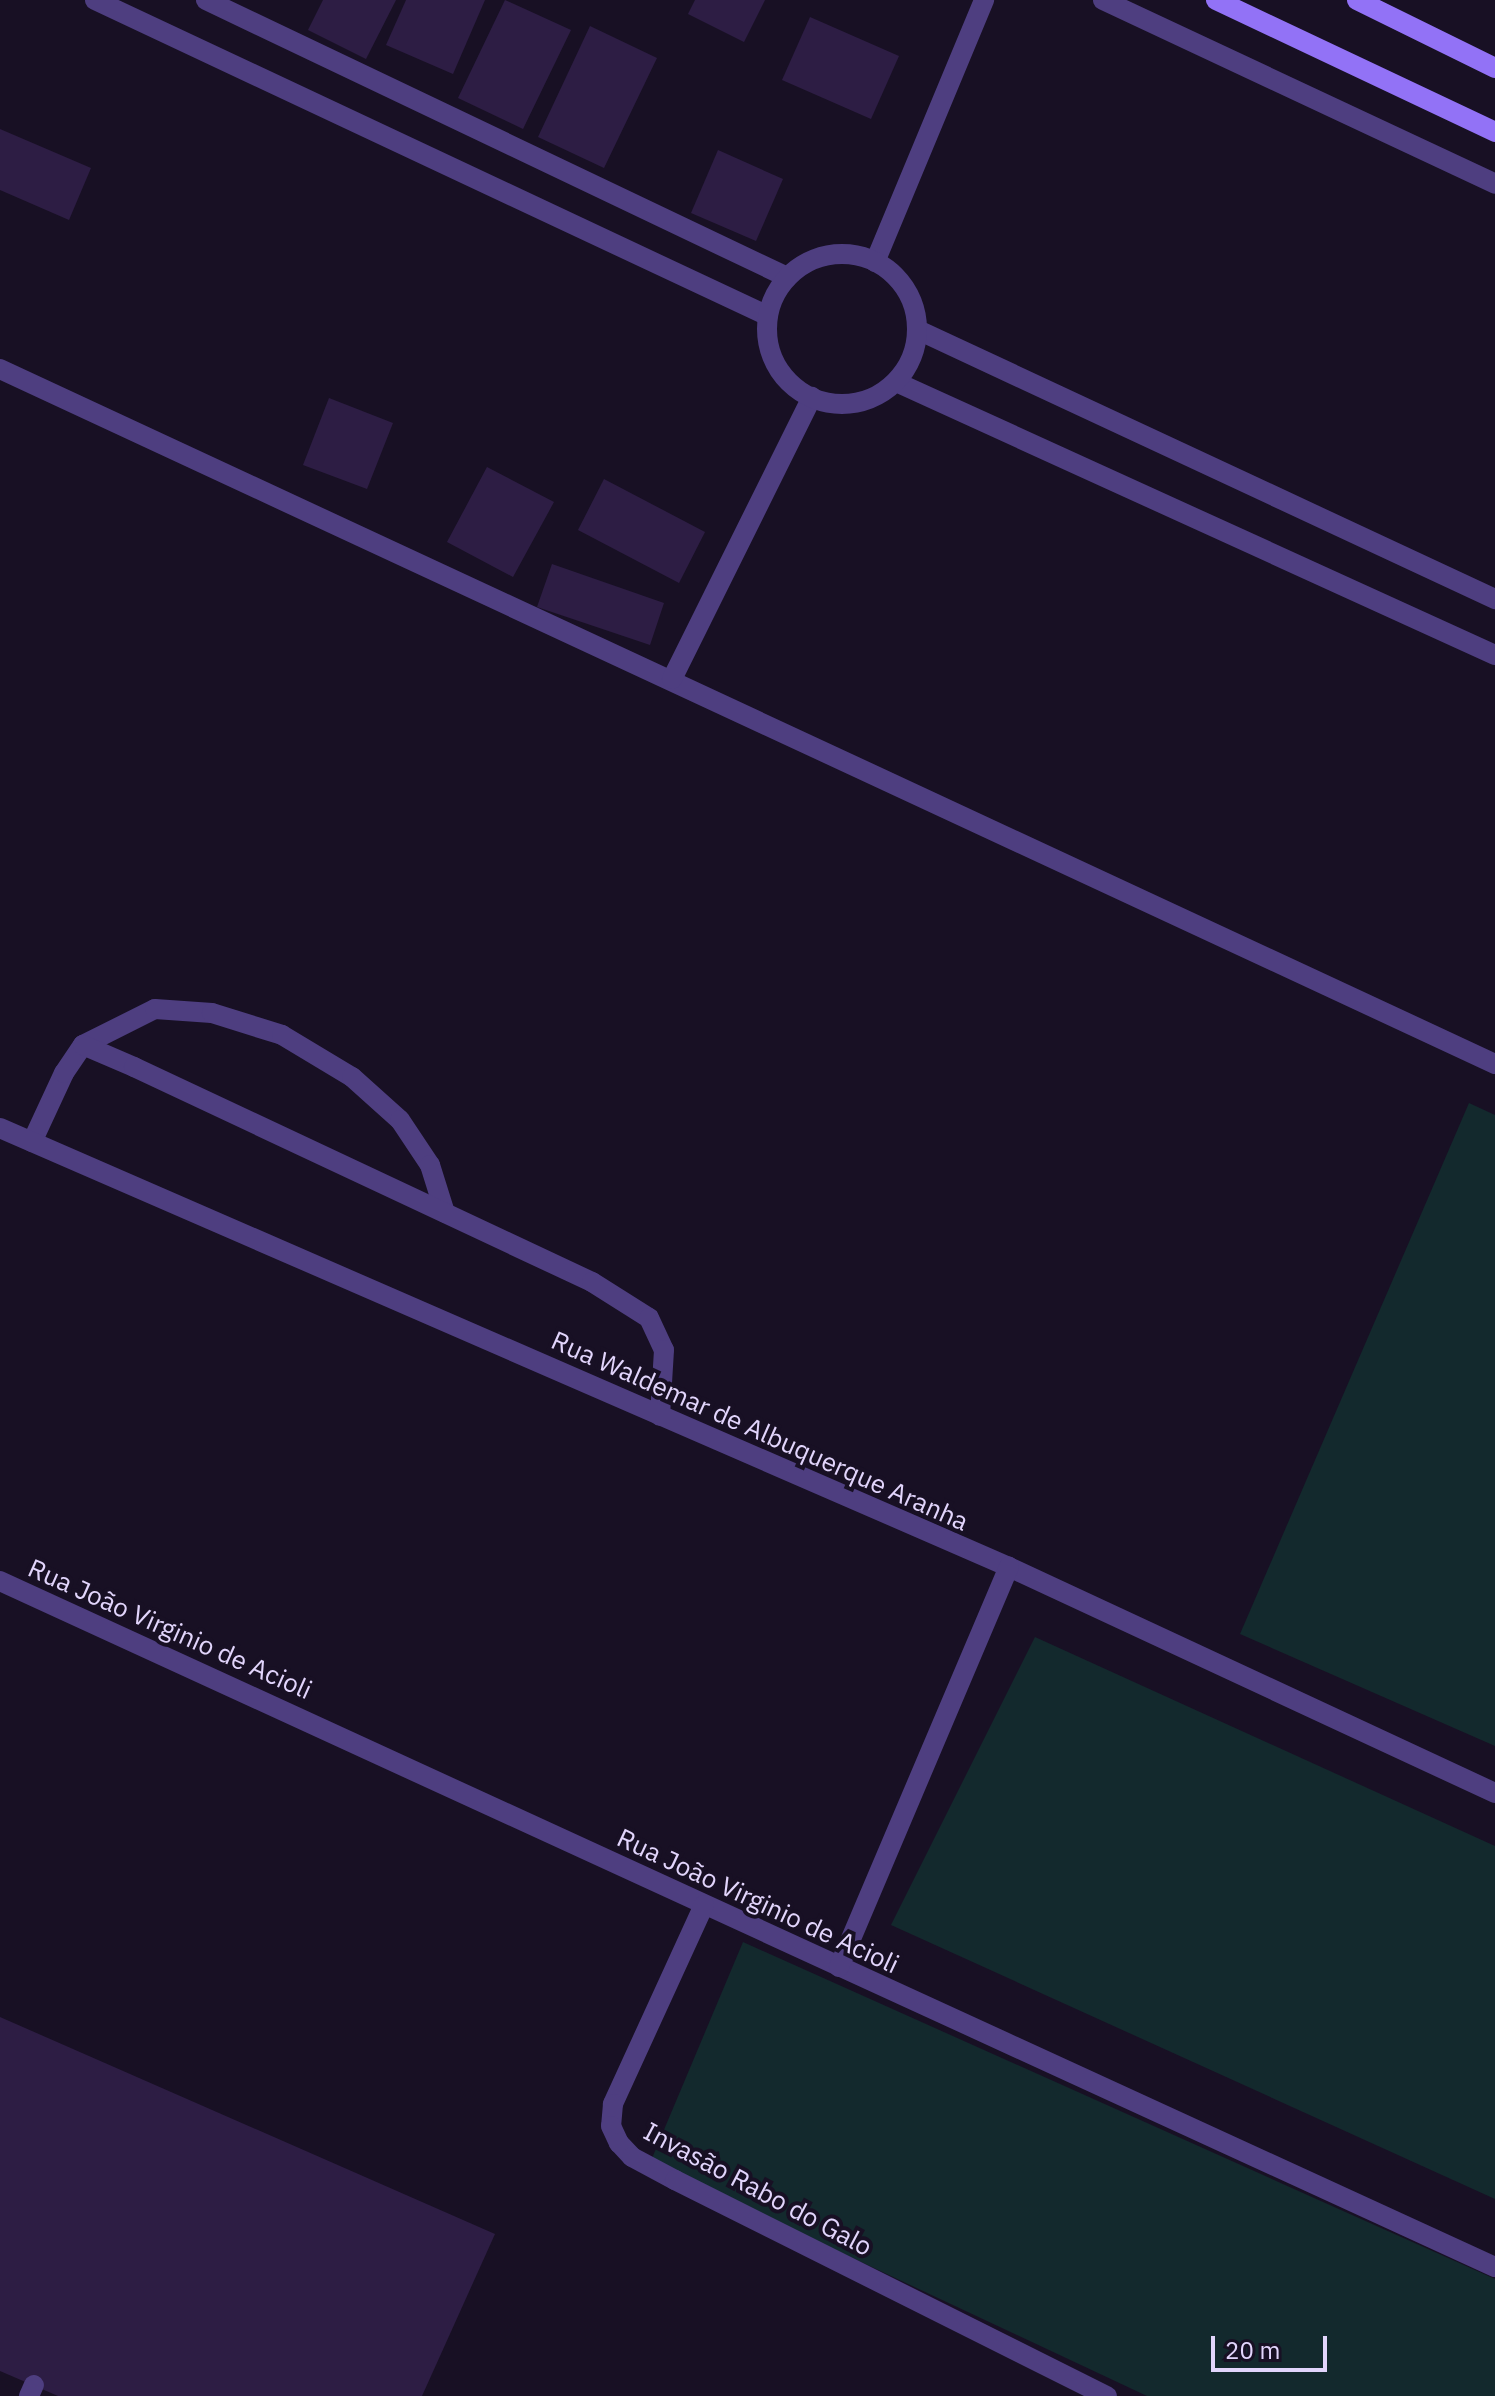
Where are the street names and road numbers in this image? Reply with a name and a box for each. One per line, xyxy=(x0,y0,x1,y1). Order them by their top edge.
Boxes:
street label: Rua Waldemar de Albuquerque Aranha xyxy=(547,1325,973,1537)
street label: Rua João Virginio de Acioli xyxy=(23,1552,317,1706)
street label: Rua João Virginio de Acioli xyxy=(612,1822,904,1980)
street label: Invasão Rabo do Galo xyxy=(639,2116,877,2262)

